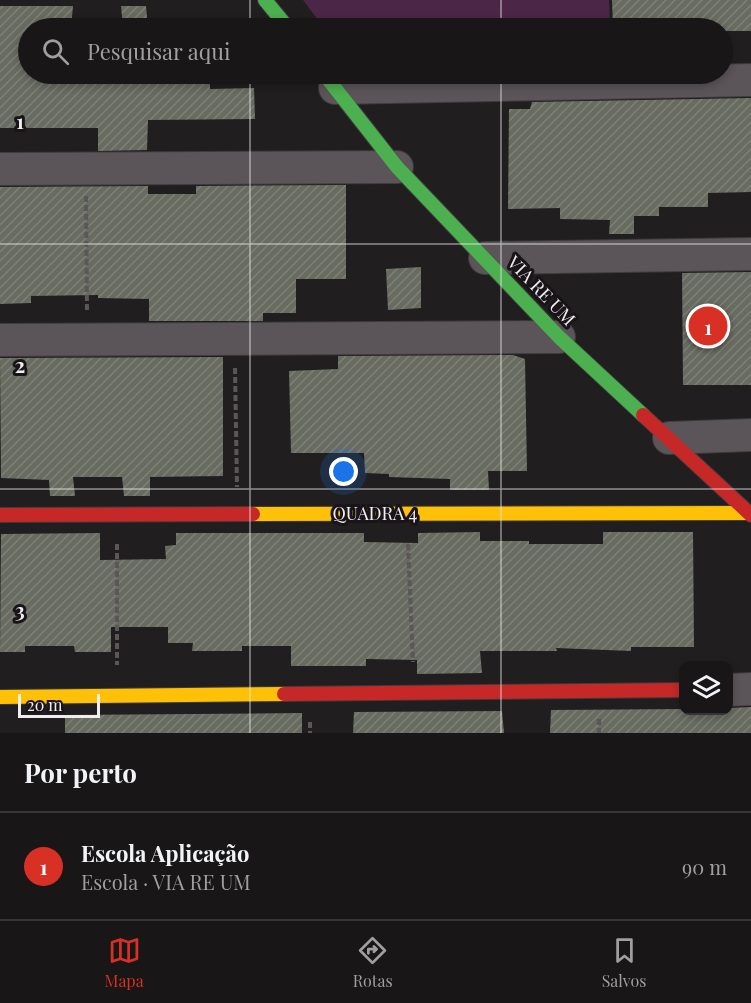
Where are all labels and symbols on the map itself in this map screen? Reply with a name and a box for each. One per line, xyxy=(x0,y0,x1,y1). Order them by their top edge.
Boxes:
text: 1 xyxy=(16,107,24,134)
street label: VIA RE UM xyxy=(502,249,581,330)
pin: 1 xyxy=(688,304,728,348)
text: 2 xyxy=(15,351,25,378)
your location xyxy=(329,457,358,486)
street label: QUADRA 4 xyxy=(333,501,418,525)
text: 3 xyxy=(15,596,25,623)
scale bar xyxy=(18,691,100,718)

